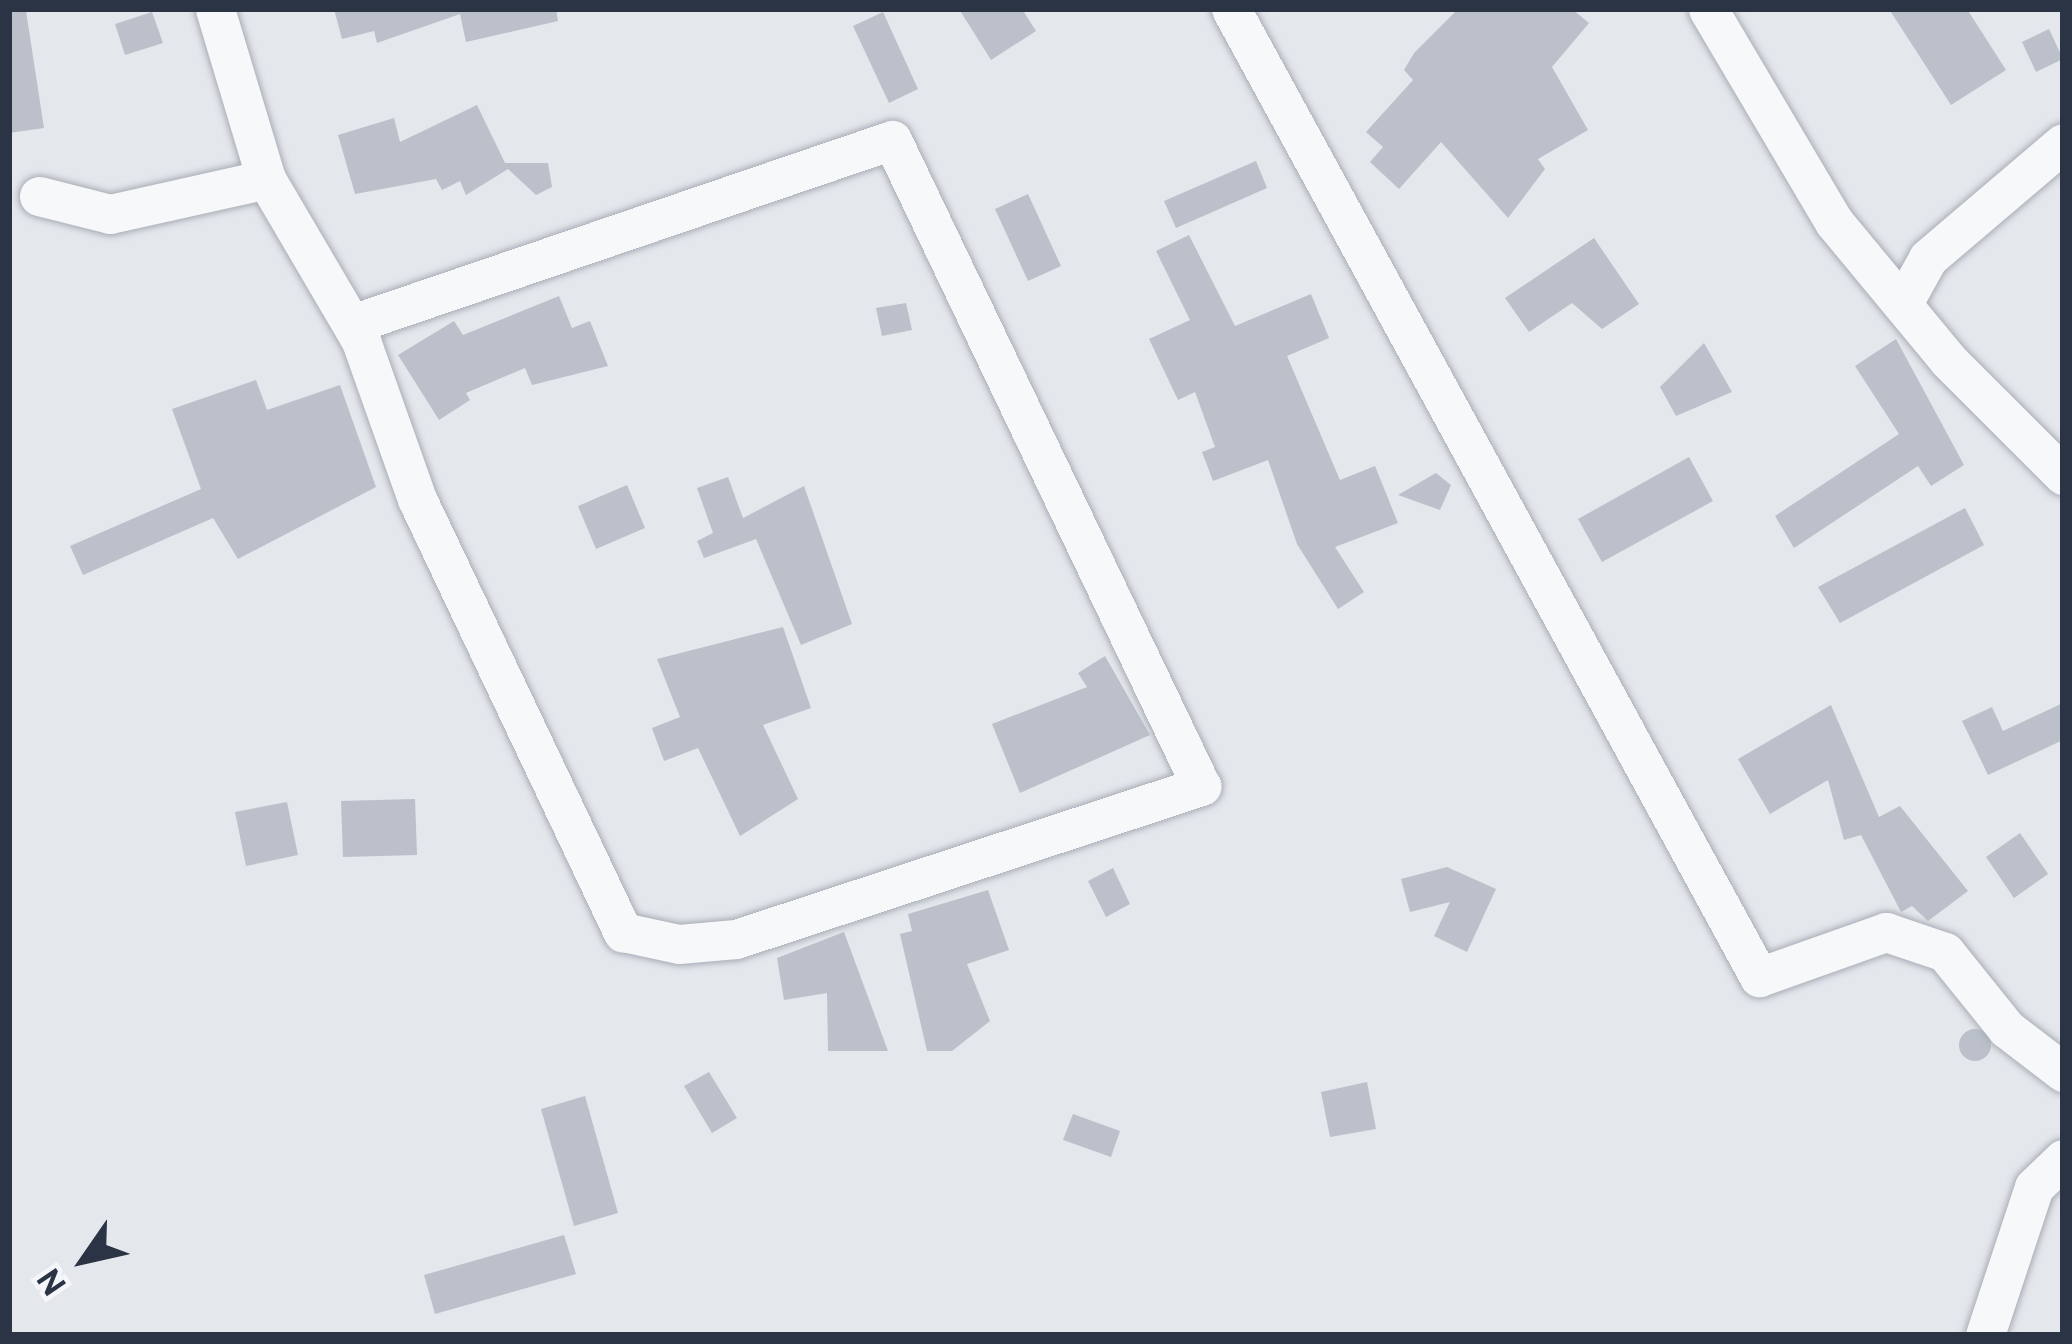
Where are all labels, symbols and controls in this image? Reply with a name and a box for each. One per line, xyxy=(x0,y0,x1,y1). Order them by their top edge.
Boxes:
north arrow xyxy=(24,1200,144,1320)
text: N xyxy=(30,1259,78,1302)

